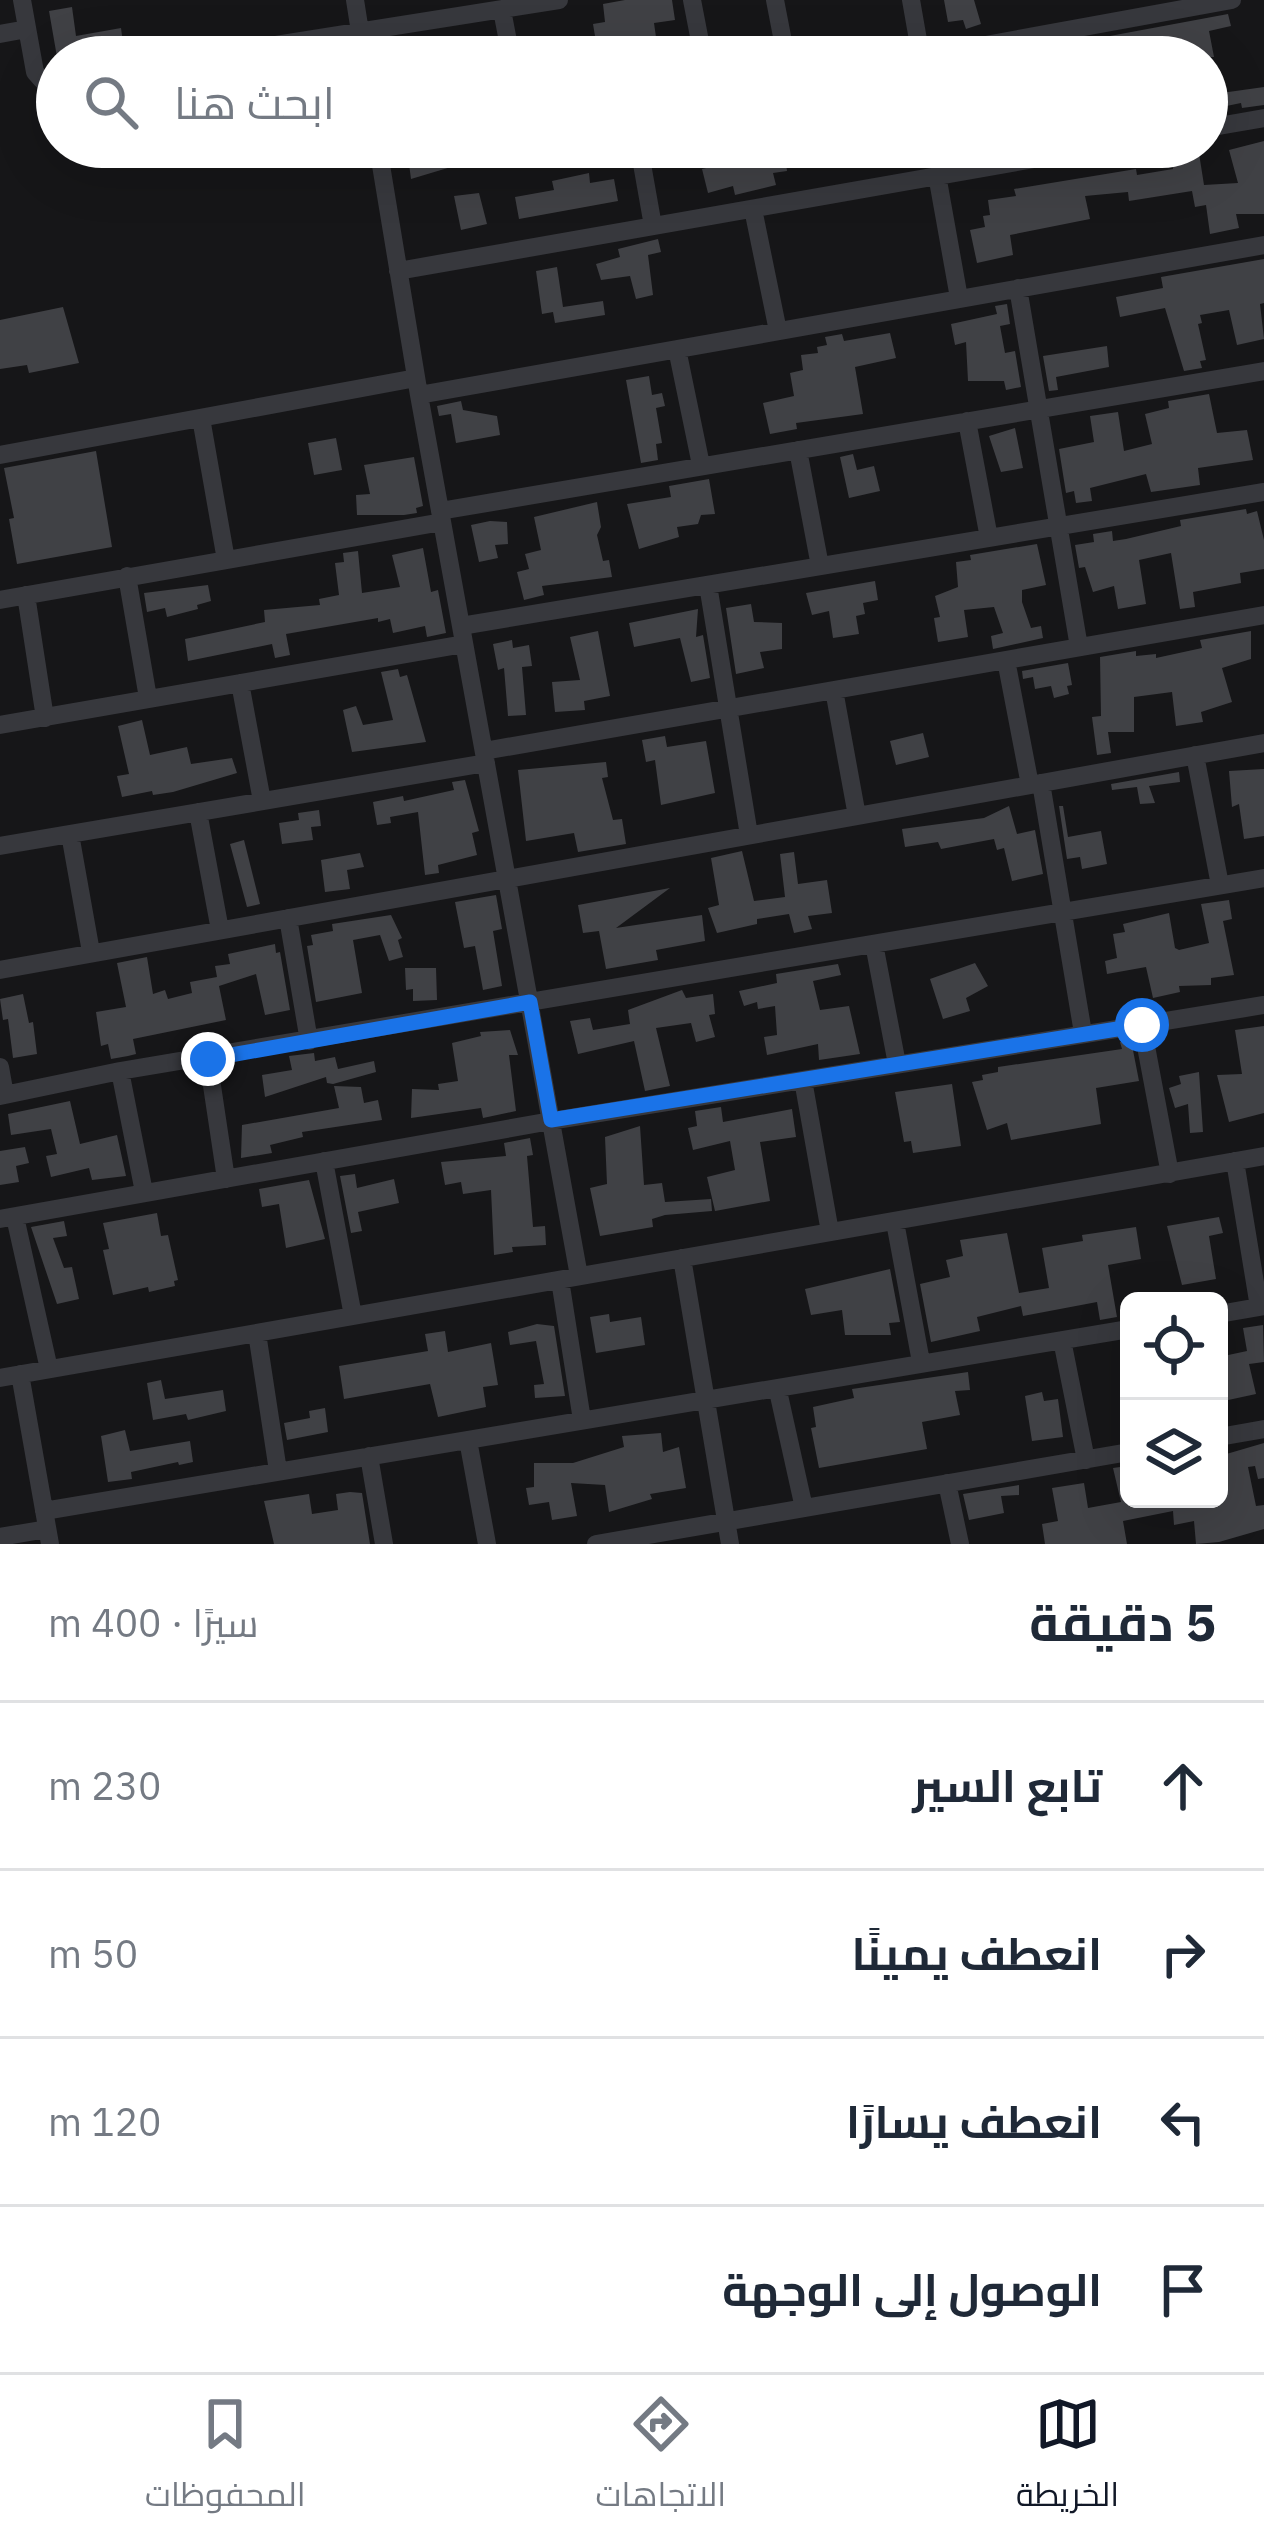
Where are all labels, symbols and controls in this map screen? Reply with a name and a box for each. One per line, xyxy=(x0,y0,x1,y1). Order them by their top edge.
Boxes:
search box xyxy=(36,36,1228,168)
icon: search xyxy=(78,69,144,135)
text: ابحث هنا xyxy=(174,73,335,131)
route start xyxy=(1115,998,1169,1052)
route end xyxy=(181,1032,235,1086)
map controls xyxy=(1120,1292,1228,1508)
button: locate xyxy=(1120,1292,1228,1400)
button: layers xyxy=(1120,1400,1228,1508)
text: 5 دقيقة xyxy=(1029,1589,1216,1655)
text: سيرًا · 400 m xyxy=(48,1597,259,1648)
icon: ahead xyxy=(1150,1753,1216,1819)
text: تابع السير xyxy=(912,1756,1102,1814)
text: 230 m xyxy=(48,1760,161,1811)
icon: right xyxy=(1150,1921,1216,1987)
text: انعطف يمينًا xyxy=(851,1924,1102,1982)
text: 50 m xyxy=(48,1928,138,1979)
icon: left xyxy=(1150,2089,1216,2155)
text: انعطف يسارًا xyxy=(846,2092,1102,2150)
text: 120 m xyxy=(48,2096,161,2147)
icon: arrive xyxy=(1150,2257,1216,2323)
text: الوصول إلى الوجهة xyxy=(722,2260,1102,2318)
tab: المحفوظات xyxy=(145,2391,306,2525)
tab: الاتجاهات xyxy=(595,2391,726,2525)
tab: الخريطة xyxy=(1016,2391,1119,2525)

